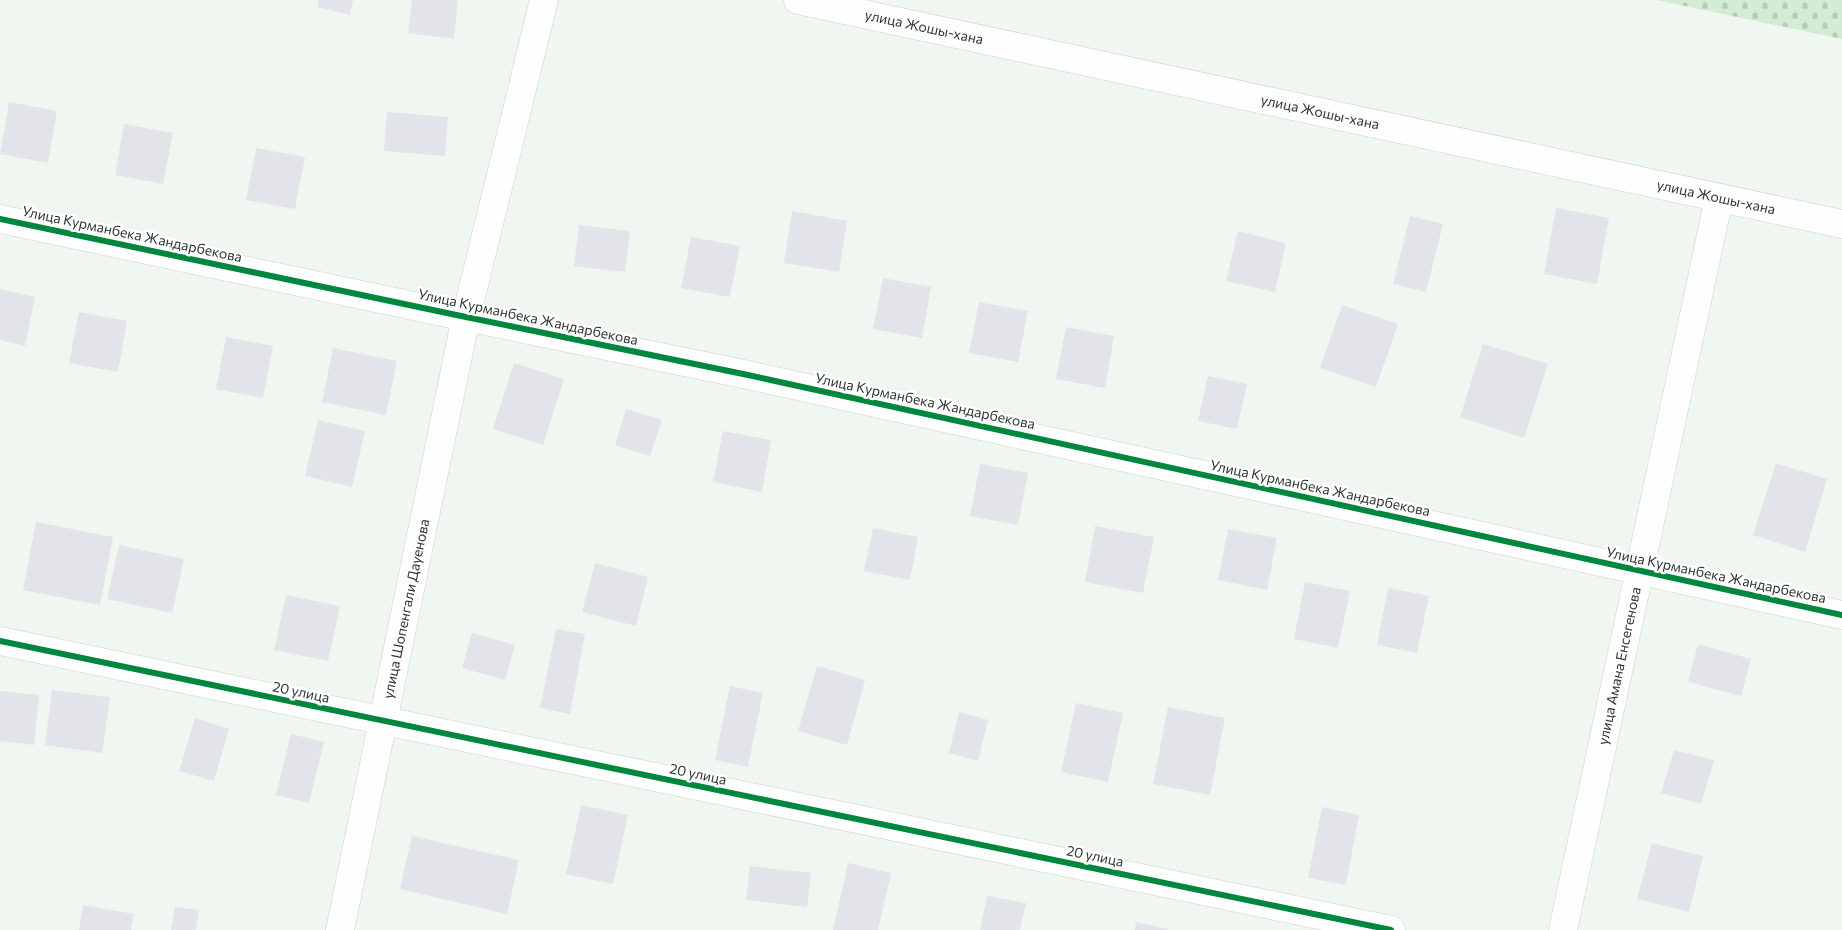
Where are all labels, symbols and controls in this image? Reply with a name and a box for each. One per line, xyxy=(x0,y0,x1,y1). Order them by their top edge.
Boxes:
street label: улица Жошы-хана xyxy=(863,6,985,48)
street label: улица Жошы-хана xyxy=(1259,91,1381,133)
street label: улица Жошы-хана xyxy=(1655,176,1777,217)
street label: Улица Курманбека Жандарбекова xyxy=(21,202,244,265)
street label: Улица Курманбека Жандарбекова xyxy=(417,285,640,348)
street label: Улица Курманбека Жандарбекова xyxy=(814,369,1037,432)
street label: Улица Курманбека Жандарбекова xyxy=(1209,456,1432,519)
street label: улица Шопенгали Дауенова xyxy=(379,517,432,700)
street label: Улица Курманбека Жандарбекова xyxy=(1605,543,1828,606)
street label: улица Амана Енсегенова xyxy=(1594,585,1644,746)
street label: 20 улица xyxy=(271,677,331,706)
street label: 20 улица xyxy=(668,759,728,788)
street label: 20 улица xyxy=(1065,841,1125,870)

